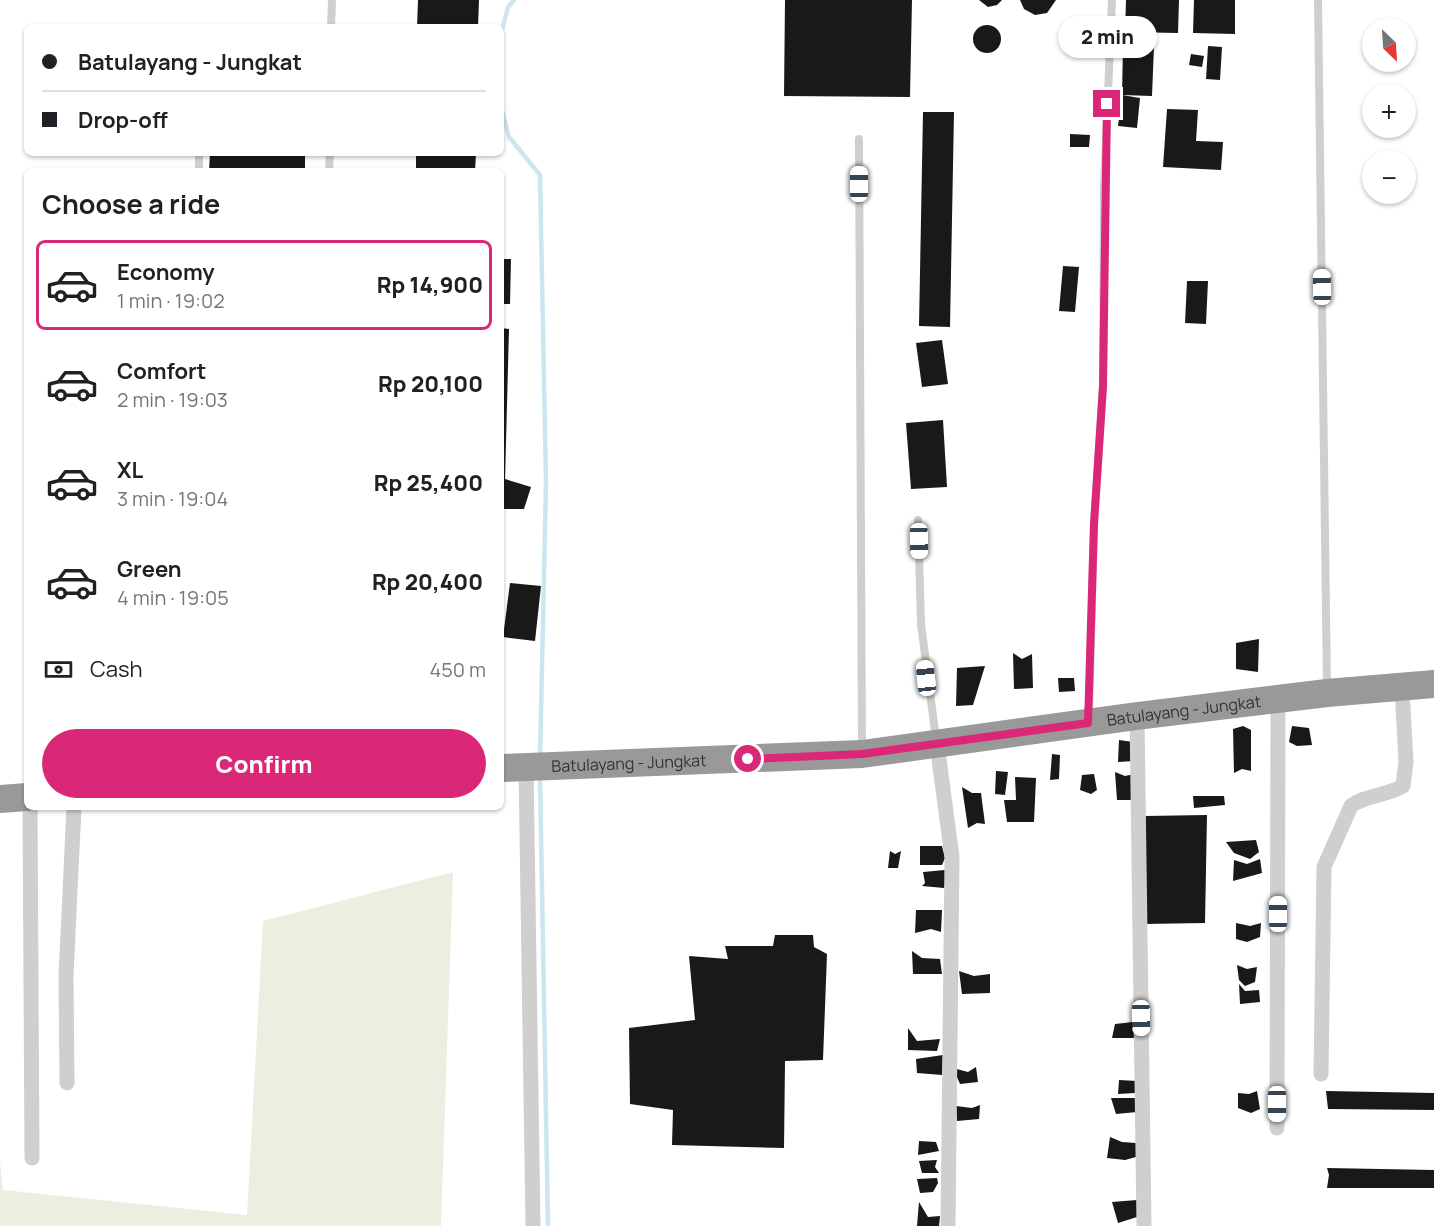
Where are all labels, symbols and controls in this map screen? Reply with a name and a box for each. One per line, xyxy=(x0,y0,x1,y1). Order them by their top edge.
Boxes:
callout: 2 min xyxy=(1058,17,1156,59)
north arrow xyxy=(1362,18,1416,72)
map controls xyxy=(1362,18,1416,204)
text: 2 min xyxy=(1081,23,1134,50)
text: Batulayang - Jungkat xyxy=(78,47,302,77)
button: + xyxy=(1362,84,1416,138)
route end xyxy=(1093,90,1120,117)
text: Drop-off xyxy=(78,105,168,135)
button: − xyxy=(1362,150,1416,204)
car xyxy=(850,166,868,202)
text: Choose a ride xyxy=(42,185,220,222)
text: Economy xyxy=(117,257,215,287)
icon: car xyxy=(45,258,99,312)
car xyxy=(1313,269,1331,305)
text: Rp 14,900 xyxy=(377,270,483,300)
text: 1 min · 19:02 xyxy=(117,287,225,314)
text: Comfort xyxy=(117,356,206,386)
icon: car xyxy=(45,357,99,411)
text: Rp 20,100 xyxy=(378,369,483,399)
text: 2 min · 19:03 xyxy=(117,386,228,413)
text: XL xyxy=(117,455,143,485)
icon: car xyxy=(45,456,99,510)
text: Rp 25,400 xyxy=(374,468,483,498)
text: 3 min · 19:04 xyxy=(117,485,228,512)
car xyxy=(910,523,928,559)
text: Green xyxy=(117,554,182,584)
icon: car xyxy=(45,555,99,609)
text: Rp 20,400 xyxy=(372,567,483,597)
text: 4 min · 19:05 xyxy=(117,584,229,611)
icon: cash xyxy=(42,653,75,686)
text: Cash xyxy=(90,654,143,684)
text: 450 m xyxy=(430,656,486,683)
car xyxy=(915,659,937,697)
street label: Batulayang - Jungkat xyxy=(1105,690,1262,731)
button: Confirm xyxy=(42,729,486,798)
route start xyxy=(734,745,761,772)
street label: Batulayang - Jungkat xyxy=(551,749,707,777)
car xyxy=(1269,896,1287,932)
car xyxy=(1132,1000,1150,1036)
car xyxy=(1268,1086,1286,1122)

